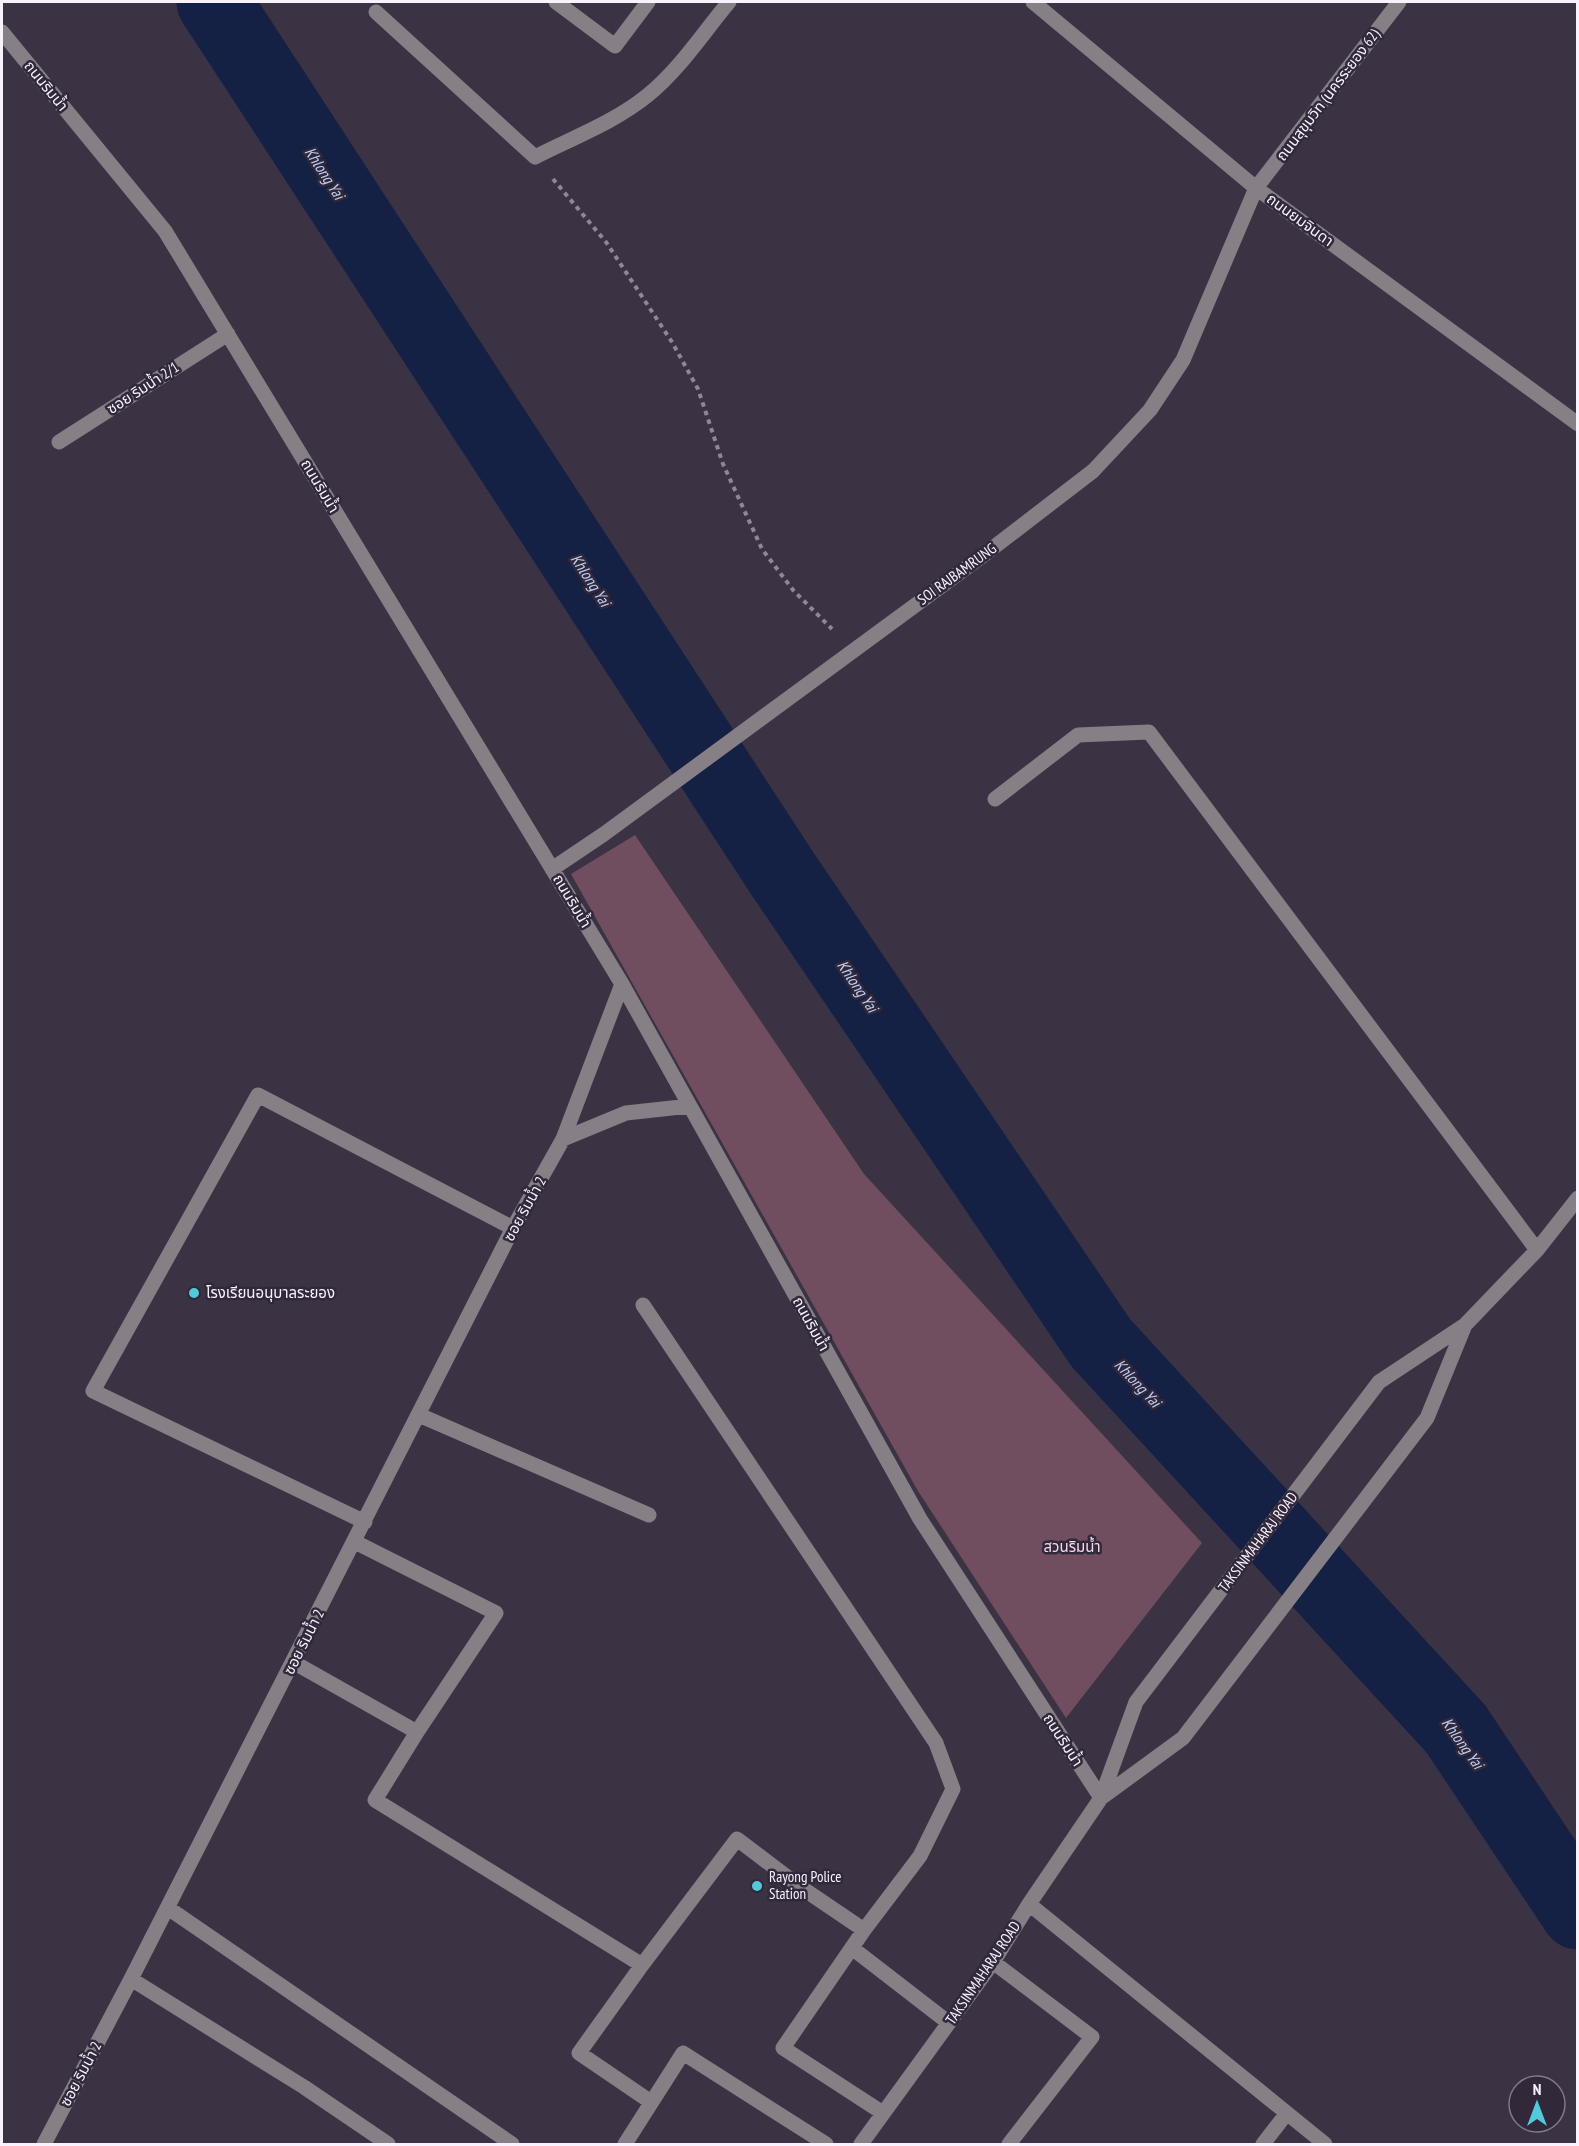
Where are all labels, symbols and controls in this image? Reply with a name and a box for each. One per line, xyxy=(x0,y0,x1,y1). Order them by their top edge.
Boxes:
street label: ถนนสุขุมวิท (นครระยอง 62) xyxy=(1272,25,1384,165)
street label: ถนนริมน้ำ xyxy=(20,56,73,115)
water label: Khlong Yai xyxy=(301,143,351,205)
street label: ถนนยมจินดา xyxy=(1263,189,1337,250)
street label: ซอย ริมน้ำ 2/1 xyxy=(103,356,182,418)
street label: ถนนริมน้ำ xyxy=(297,455,345,516)
street label: SOI RAJBAMRUNG xyxy=(913,539,1000,609)
water label: Khlong Yai xyxy=(567,550,617,612)
street label: ถนนริมน้ำ xyxy=(549,870,597,931)
water label: Khlong Yai xyxy=(833,956,884,1018)
street label: ซอย ริมน้ำ 2 xyxy=(498,1173,550,1244)
place label: โรงเรียนอนุบาลระยอง xyxy=(206,1283,335,1302)
marker: โรงเรียนอนุบาลระยอง xyxy=(187,1286,201,1300)
street label: ถนนริมน้ำ xyxy=(789,1293,835,1354)
water label: Khlong Yai xyxy=(1111,1355,1167,1413)
street label: TAKSINMAHARAJ ROAD xyxy=(1214,1488,1302,1596)
park label: สวนริมน้ำ xyxy=(1044,1536,1100,1556)
street label: ซอย ริมน้ำ 2 xyxy=(278,1605,328,1678)
street label: ถนนริมน้ำ xyxy=(1039,1709,1088,1770)
water label: Khlong Yai xyxy=(1438,1713,1490,1775)
place label: Rayong Police Station xyxy=(769,1867,841,1903)
marker: Rayong Police Station xyxy=(750,1879,764,1893)
street label: TAKSINMAHARAJ ROAD xyxy=(941,1917,1024,2028)
street label: ซอย ริมน้ำ 2 xyxy=(55,2038,106,2109)
north arrow xyxy=(1507,2074,1567,2134)
text: N xyxy=(1533,2079,1541,2099)

